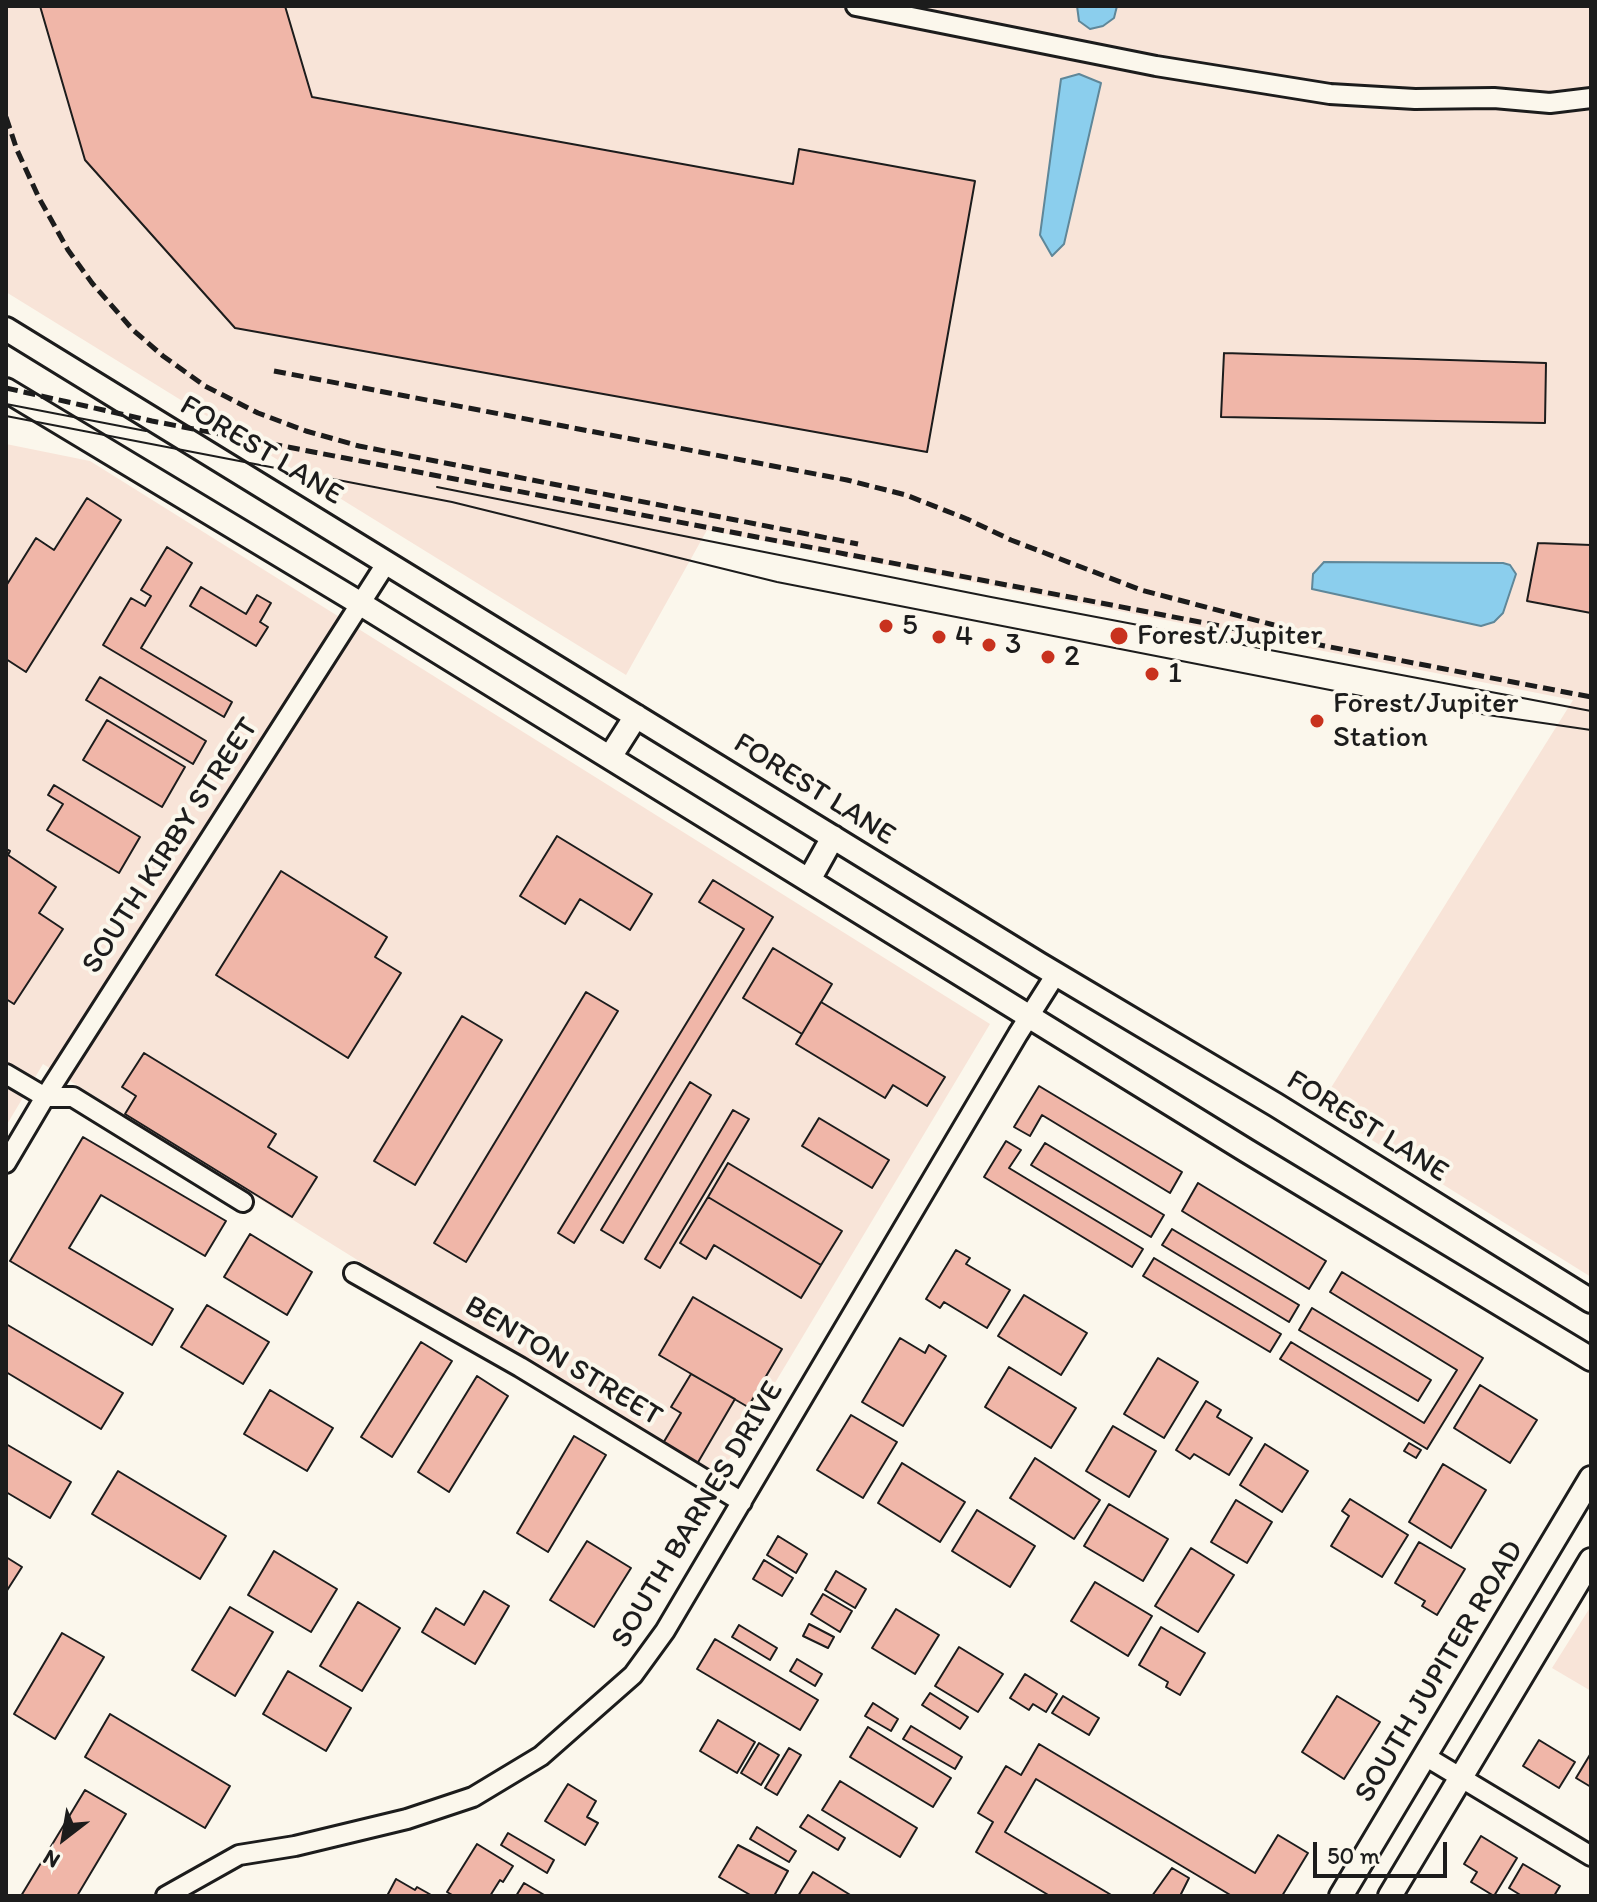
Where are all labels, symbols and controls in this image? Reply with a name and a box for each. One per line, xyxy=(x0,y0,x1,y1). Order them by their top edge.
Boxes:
street label: FOREST LANE xyxy=(173,388,349,514)
place label: 5 xyxy=(902,608,918,644)
marker: 5 xyxy=(877,617,895,635)
place label: Forest/Jupiter xyxy=(1137,618,1322,654)
place label: 4 xyxy=(955,619,973,655)
marker: Forest/Jupiter xyxy=(1108,625,1130,647)
place label: 3 xyxy=(1005,627,1021,663)
marker: 4 xyxy=(930,628,948,646)
marker: 3 xyxy=(980,636,998,654)
place label: 2 xyxy=(1064,639,1080,675)
marker: 2 xyxy=(1039,648,1057,666)
place label: 1 xyxy=(1168,656,1182,692)
marker: 1 xyxy=(1143,665,1161,683)
place label: Forest/Jupiter Station xyxy=(1333,686,1518,756)
street label: SOUTH KIRBY STREET xyxy=(75,711,267,981)
marker: Forest/Jupiter Station xyxy=(1308,712,1326,730)
street label: FOREST LANE xyxy=(726,726,902,854)
street label: FOREST LANE xyxy=(1279,1063,1455,1191)
street label: BENTON STREET xyxy=(458,1289,668,1435)
street label: SOUTH BARNES DRIVE xyxy=(604,1375,792,1655)
street label: SOUTH JUPITER ROAD xyxy=(1348,1535,1532,1809)
north arrow xyxy=(24,1798,104,1878)
scale bar xyxy=(1317,1826,1451,1876)
text: 50 m xyxy=(1327,1841,1380,1870)
text: N xyxy=(38,1844,65,1874)

